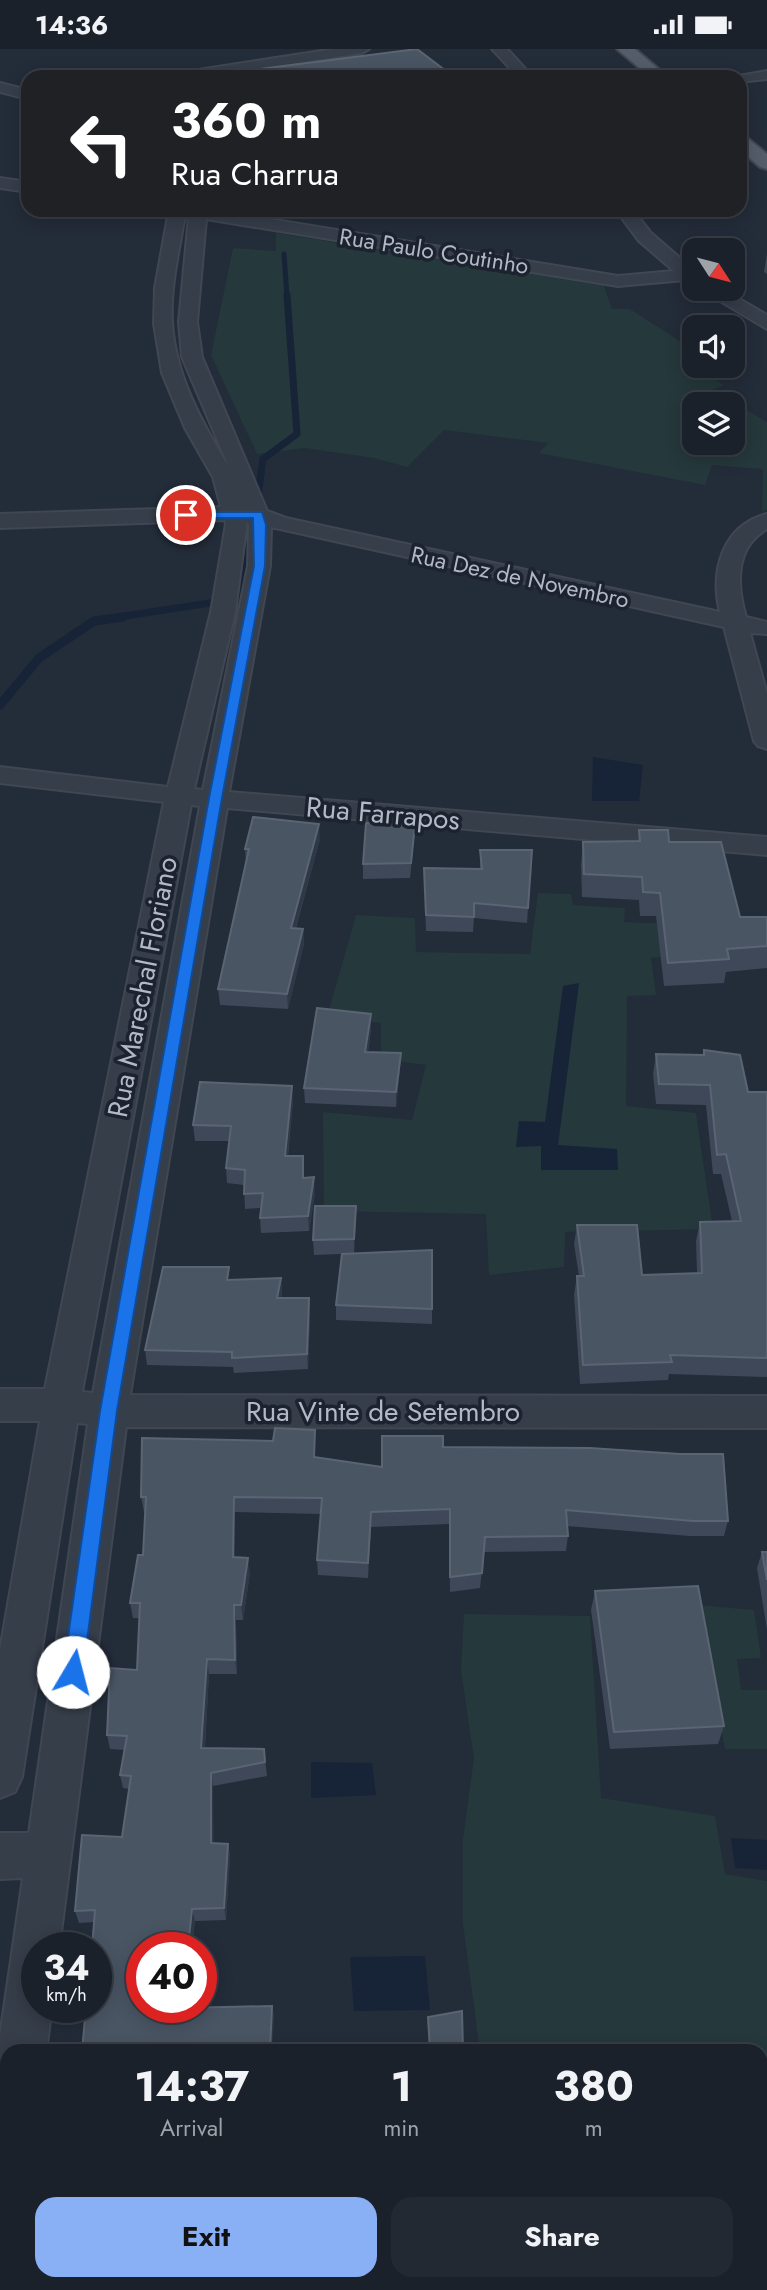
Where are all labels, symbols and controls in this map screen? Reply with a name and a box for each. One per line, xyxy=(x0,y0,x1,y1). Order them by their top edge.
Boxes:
text: 14:36 xyxy=(35,6,108,44)
text: 360 m xyxy=(171,86,322,156)
icon: left xyxy=(56,98,147,189)
text: Rua Charrua xyxy=(171,151,339,197)
street label: Rua Paulo Coutinho xyxy=(337,219,531,283)
north arrow xyxy=(682,238,746,301)
map controls xyxy=(682,238,745,455)
button: sound xyxy=(682,315,745,378)
button: layers xyxy=(682,392,745,455)
pin xyxy=(156,485,216,545)
icon: arrive xyxy=(167,496,205,534)
street label: Rua Dez de Novembro xyxy=(408,537,632,617)
street label: Rua Farrapos xyxy=(304,786,461,841)
street label: Rua Marechal Floriano xyxy=(97,853,188,1121)
street label: Rua Vinte de Setembro xyxy=(246,1391,520,1432)
position arrow xyxy=(36,1635,110,1709)
speed limit sign: 40 xyxy=(126,1932,217,2023)
text: 34 xyxy=(43,1943,90,1993)
text: km/h xyxy=(46,1982,87,2008)
text: 14:37 xyxy=(134,2056,249,2117)
text: 1 xyxy=(391,2056,412,2117)
text: 380 xyxy=(554,2056,634,2117)
text: Arrival xyxy=(160,2111,223,2145)
text: min xyxy=(383,2111,419,2145)
text: m xyxy=(585,2111,603,2145)
button: Exit xyxy=(35,2197,377,2277)
button: Share xyxy=(391,2197,733,2277)

